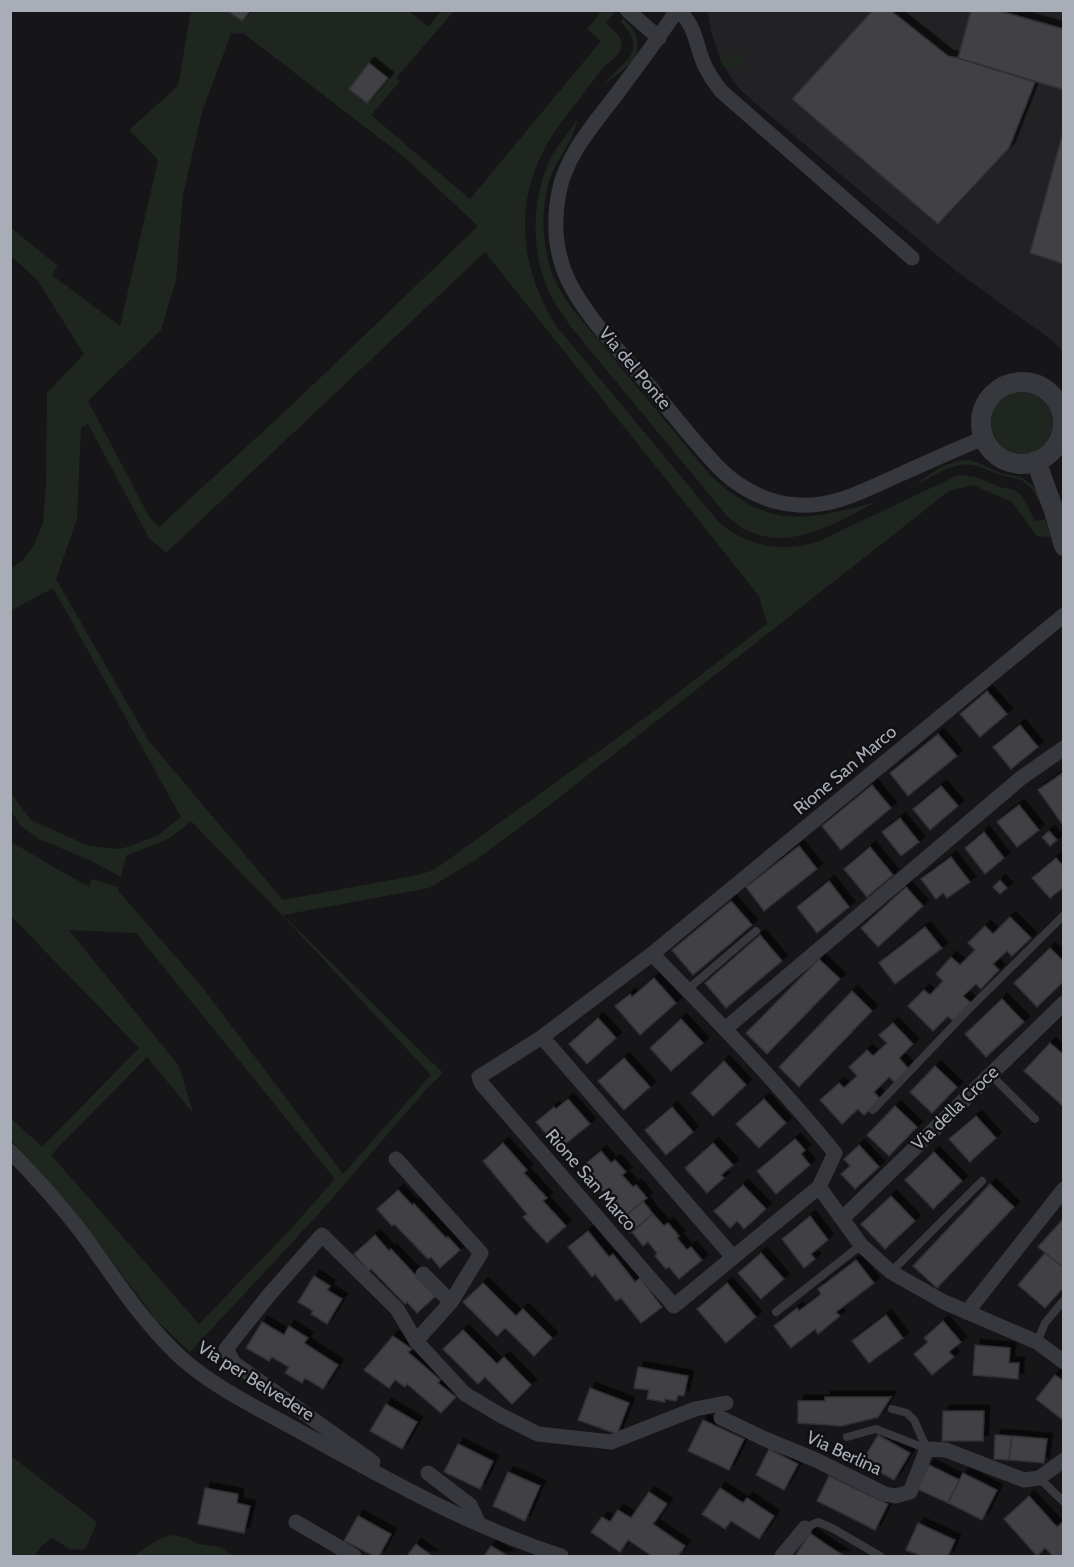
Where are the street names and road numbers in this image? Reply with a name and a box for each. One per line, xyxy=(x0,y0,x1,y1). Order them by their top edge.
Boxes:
street label: Via del Ponte xyxy=(594,322,676,414)
street label: Rione San Marco xyxy=(789,721,901,819)
street label: Via della Croce xyxy=(907,1061,1003,1155)
street label: Rione San Marco xyxy=(541,1125,641,1235)
street label: Via per Belvedere xyxy=(194,1336,318,1426)
street label: Via Berlina xyxy=(803,1426,886,1480)

